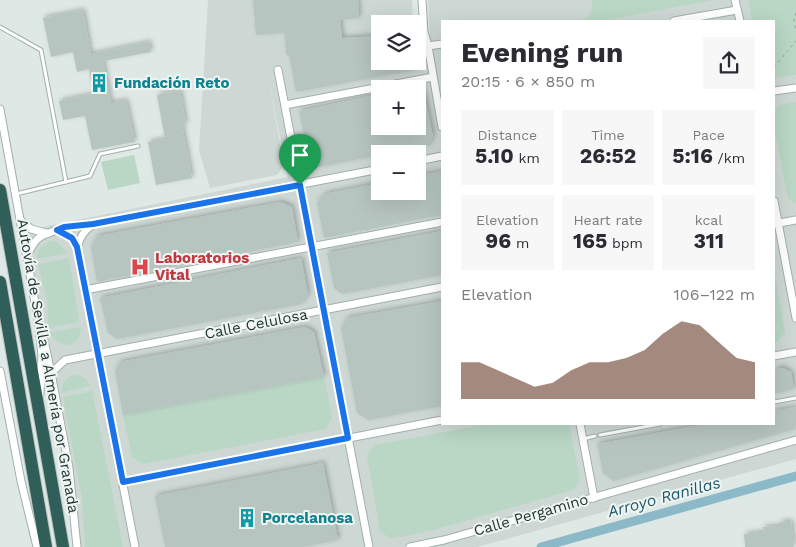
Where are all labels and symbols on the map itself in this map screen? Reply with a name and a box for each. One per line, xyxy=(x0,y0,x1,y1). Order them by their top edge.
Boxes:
building icon: Fundación Reto xyxy=(88,72,110,94)
place label: Fundación Reto xyxy=(114,74,229,92)
pin xyxy=(279,134,321,185)
street label: Autovía de Sevilla a Almería por Granada xyxy=(13,217,83,515)
place label: Laboratorios Vital xyxy=(155,249,249,284)
hospital icon: Laboratorios Vital xyxy=(129,256,151,278)
street label: Calle Celulosa xyxy=(203,305,310,343)
water label: Arroyo Ranillas xyxy=(605,473,722,521)
street label: Calle Pergamino xyxy=(472,490,590,540)
building icon: Porcelanosa xyxy=(236,507,258,529)
place label: Porcelanosa xyxy=(262,509,353,527)

